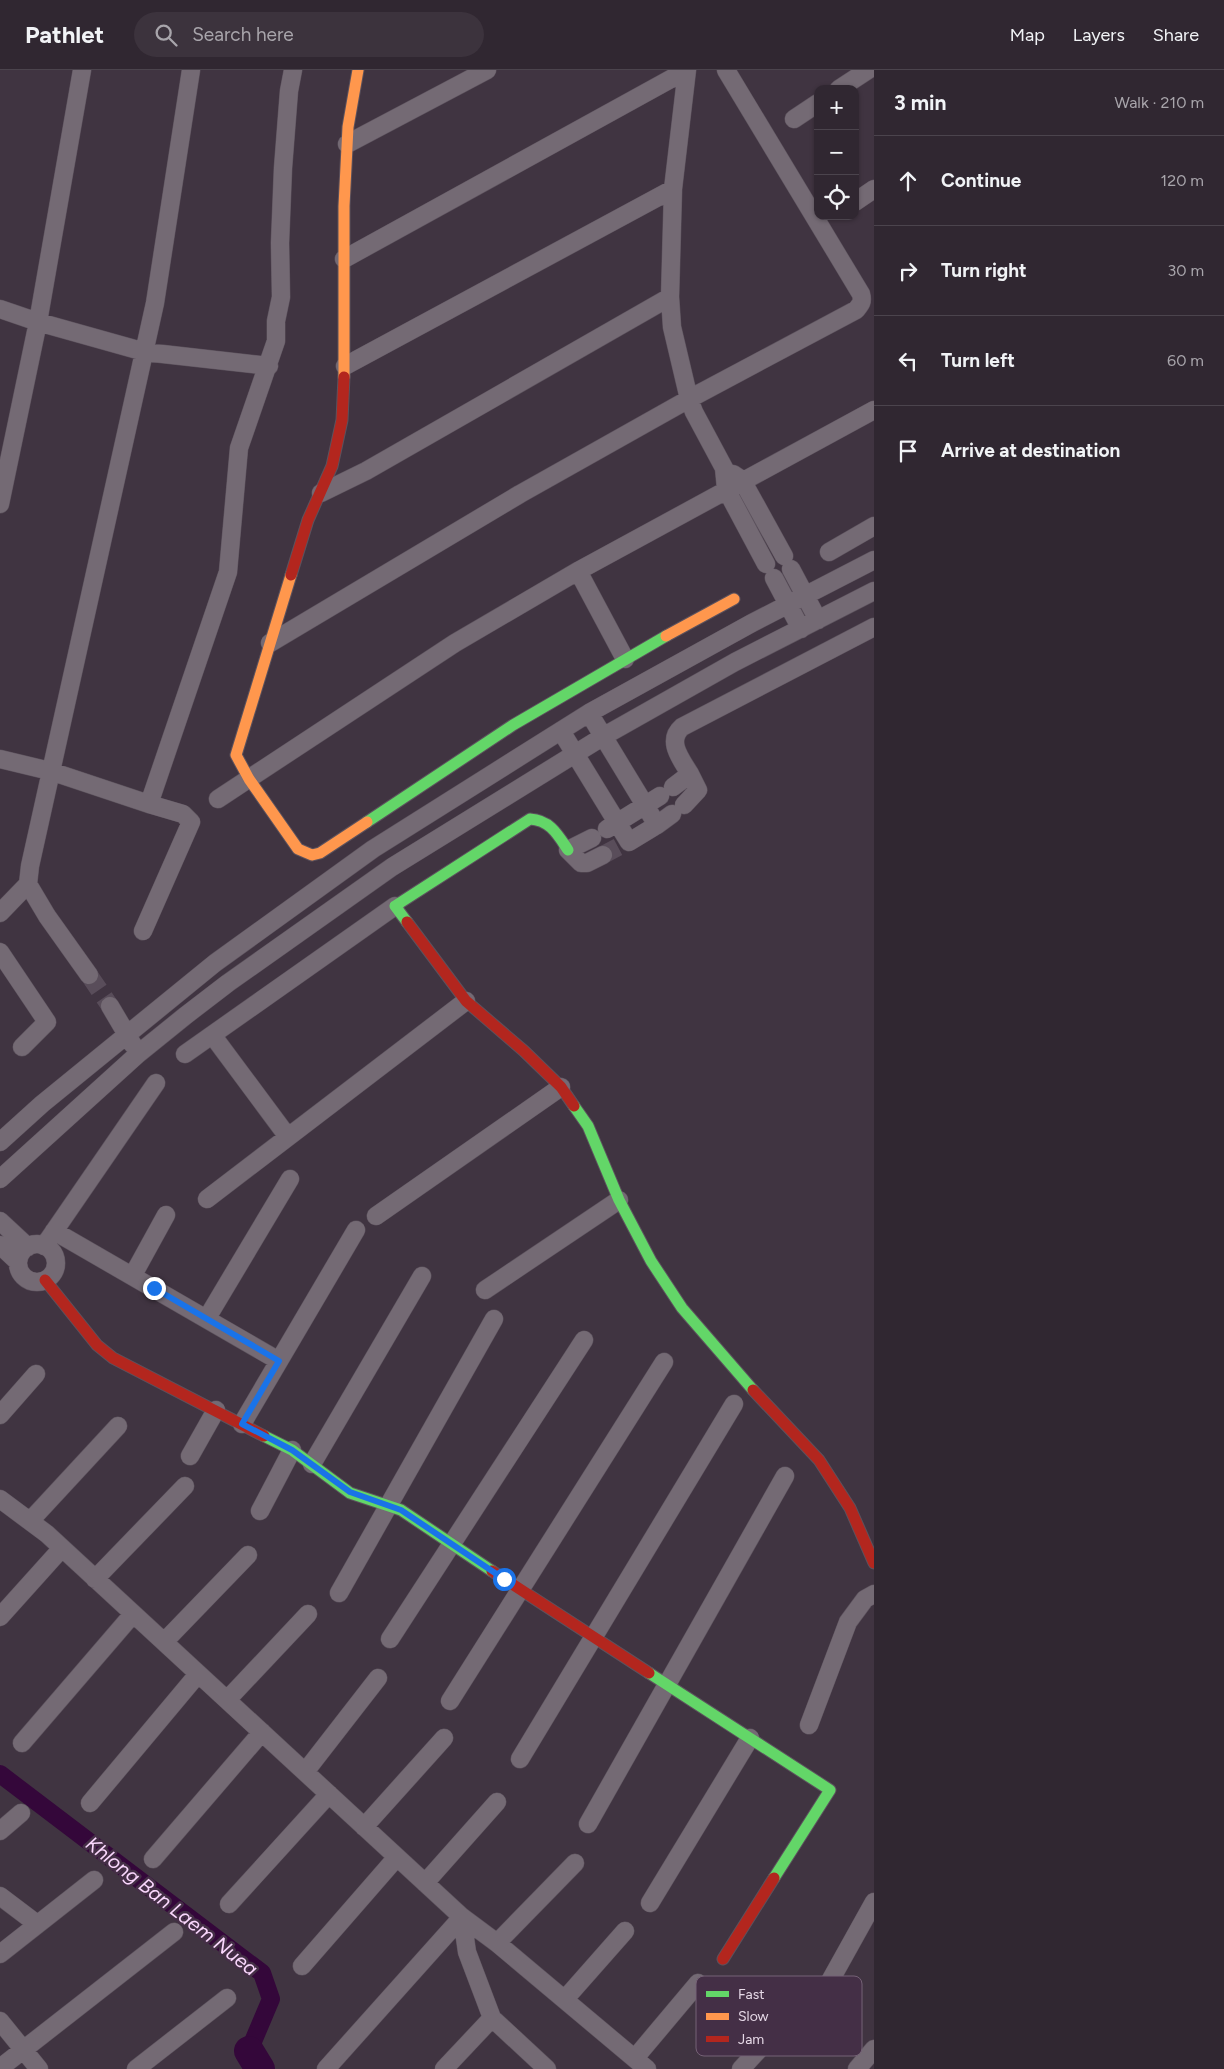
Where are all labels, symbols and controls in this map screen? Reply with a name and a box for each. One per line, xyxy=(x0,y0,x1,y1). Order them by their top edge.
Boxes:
search box xyxy=(134,12,484,57)
text: Pathlet xyxy=(25,20,104,49)
icon: search xyxy=(152,21,180,49)
text: Search here xyxy=(192,23,294,46)
text: Map xyxy=(1010,24,1045,46)
text: Layers xyxy=(1073,24,1125,46)
text: Share xyxy=(1153,24,1199,46)
map controls xyxy=(814,85,859,220)
button: + xyxy=(814,85,859,130)
text: 3 min xyxy=(894,90,946,115)
text: Walk · 210 m xyxy=(1115,93,1204,112)
button: − xyxy=(814,130,859,175)
icon: ahead xyxy=(894,167,922,195)
text: Continue xyxy=(941,169,1021,192)
text: 120 m xyxy=(1161,171,1204,190)
button: locate xyxy=(814,175,859,220)
icon: right xyxy=(894,257,922,285)
text: Turn right xyxy=(941,259,1027,282)
text: 30 m xyxy=(1167,261,1204,280)
icon: left xyxy=(894,347,922,375)
text: Turn left xyxy=(941,349,1015,372)
text: 60 m xyxy=(1167,351,1204,370)
icon: arrive xyxy=(894,437,922,465)
text: Arrive at destination xyxy=(941,439,1120,462)
route end xyxy=(143,1277,166,1300)
route start xyxy=(493,1568,516,1591)
water label: Khlong Ban Laem Nuea xyxy=(81,1831,263,1981)
legend xyxy=(696,1976,862,2056)
text: Fast xyxy=(738,1986,764,2003)
text: Slow xyxy=(738,2008,769,2025)
text: Jam xyxy=(738,2031,764,2048)

